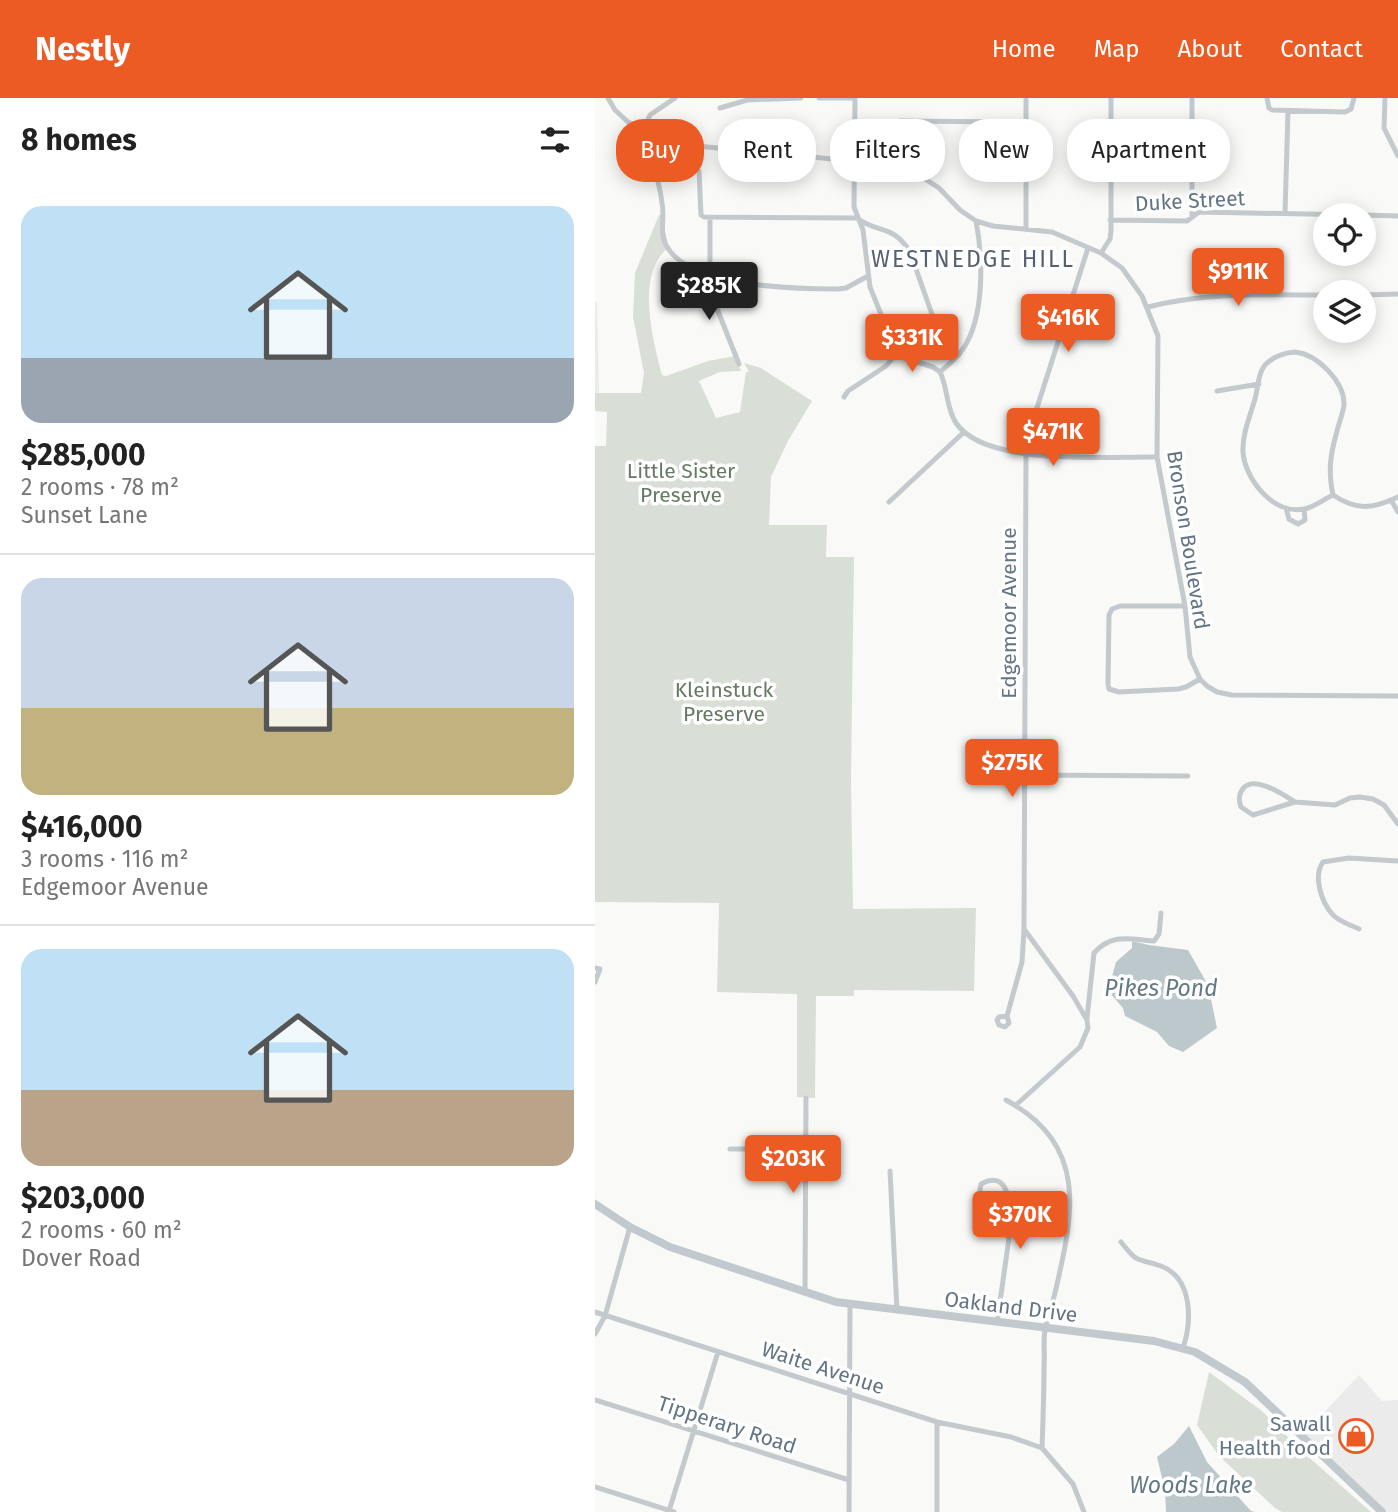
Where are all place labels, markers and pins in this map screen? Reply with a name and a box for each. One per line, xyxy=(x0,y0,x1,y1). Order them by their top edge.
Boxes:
pin: $911K xyxy=(1189,248,1287,308)
pin: $285K xyxy=(660,262,758,322)
pin: $416K xyxy=(1019,294,1117,354)
pin: $331K xyxy=(863,314,961,374)
pin: $471K xyxy=(1004,408,1102,468)
pin: $275K xyxy=(963,740,1061,799)
pin: $203K xyxy=(744,1136,842,1195)
pin: $370K xyxy=(971,1192,1069,1251)
place label: Sawall Health food xyxy=(1219,1411,1331,1461)
shop icon: Sawall Health food xyxy=(1337,1417,1375,1455)

